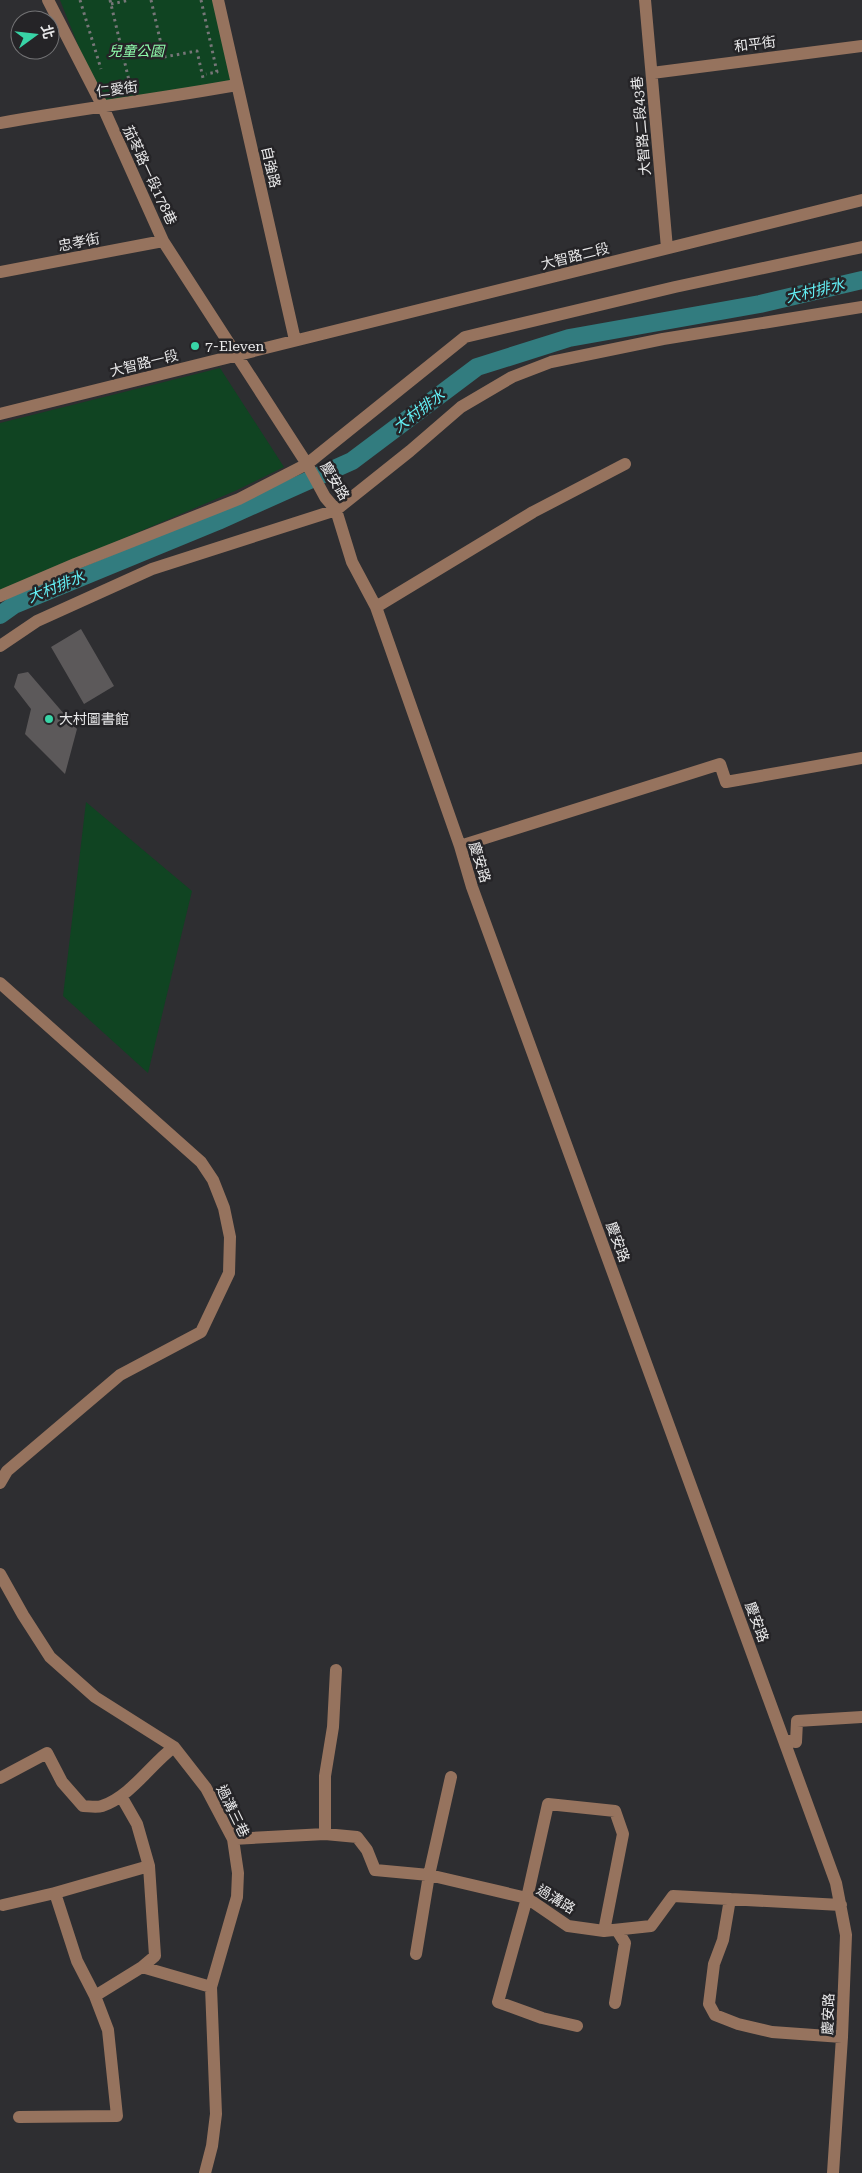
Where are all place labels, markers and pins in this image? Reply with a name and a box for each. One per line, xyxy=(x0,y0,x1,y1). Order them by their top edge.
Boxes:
place label: 7-Eleven xyxy=(205,338,264,354)
marker: 7-Eleven xyxy=(189,340,201,352)
place label: 大村圖書館 xyxy=(59,711,129,727)
marker: 大村圖書館 xyxy=(43,713,55,725)

